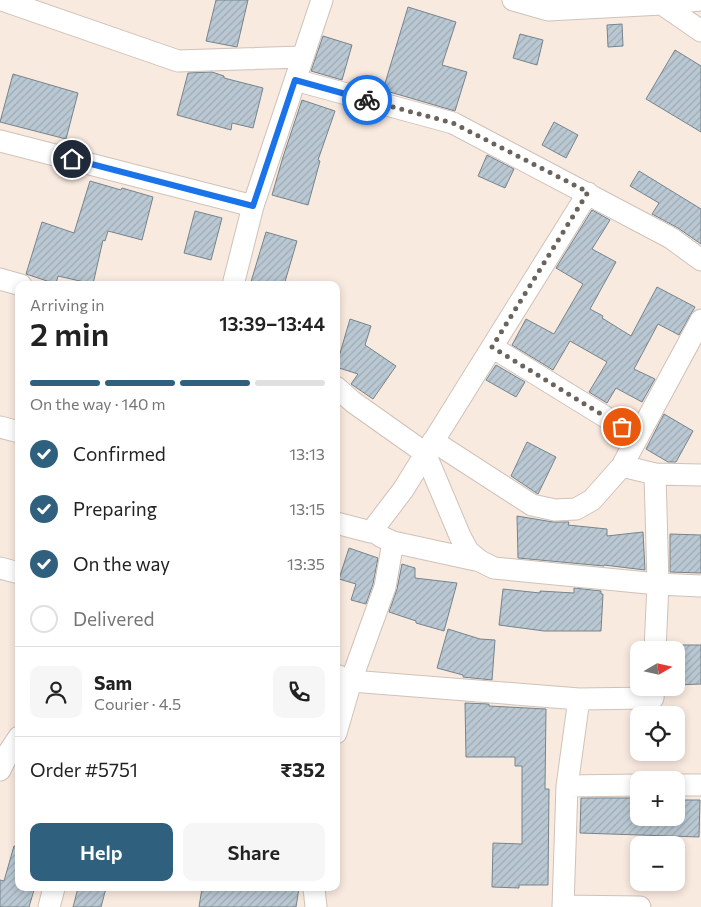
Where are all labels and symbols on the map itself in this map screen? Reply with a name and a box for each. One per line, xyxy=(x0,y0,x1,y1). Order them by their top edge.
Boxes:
courier xyxy=(342,75,392,125)
pin xyxy=(51,138,93,180)
pin xyxy=(601,406,643,448)
north arrow xyxy=(630,641,685,696)

